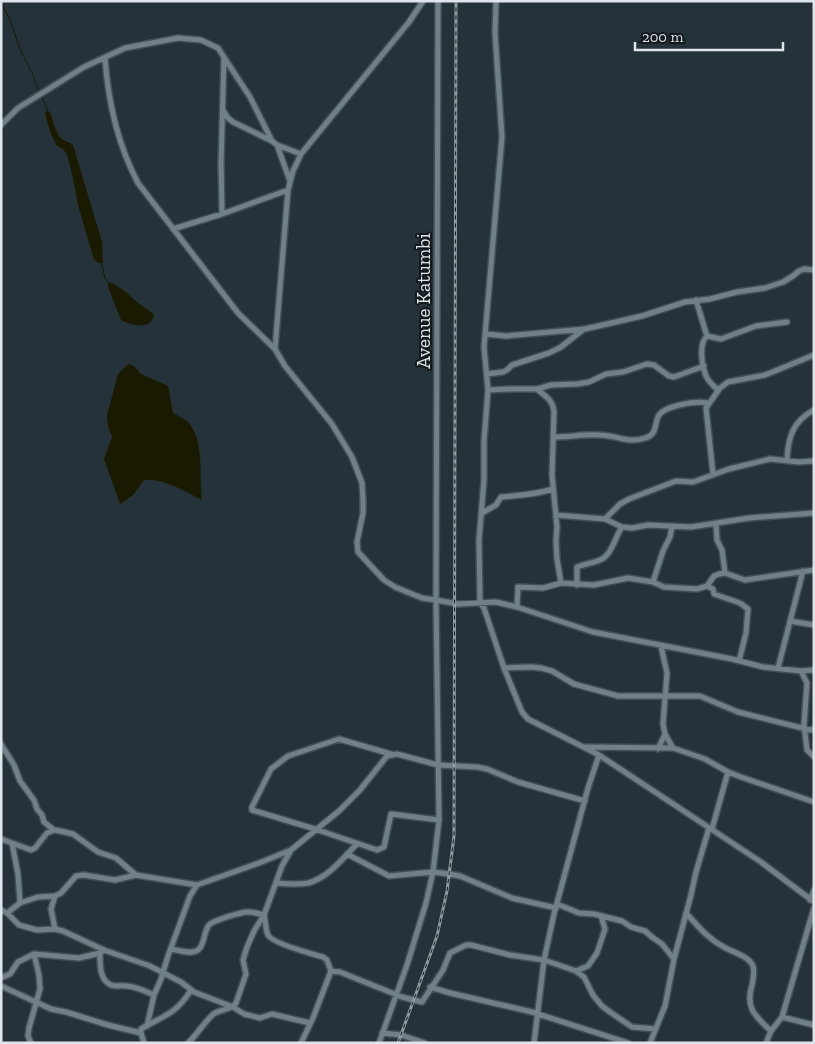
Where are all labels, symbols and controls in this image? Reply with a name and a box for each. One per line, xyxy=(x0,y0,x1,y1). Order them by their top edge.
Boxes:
scale bar xyxy=(635,20,782,52)
text: 200 m xyxy=(642,28,683,46)
street label: Avenue Katumbi xyxy=(412,233,435,369)

